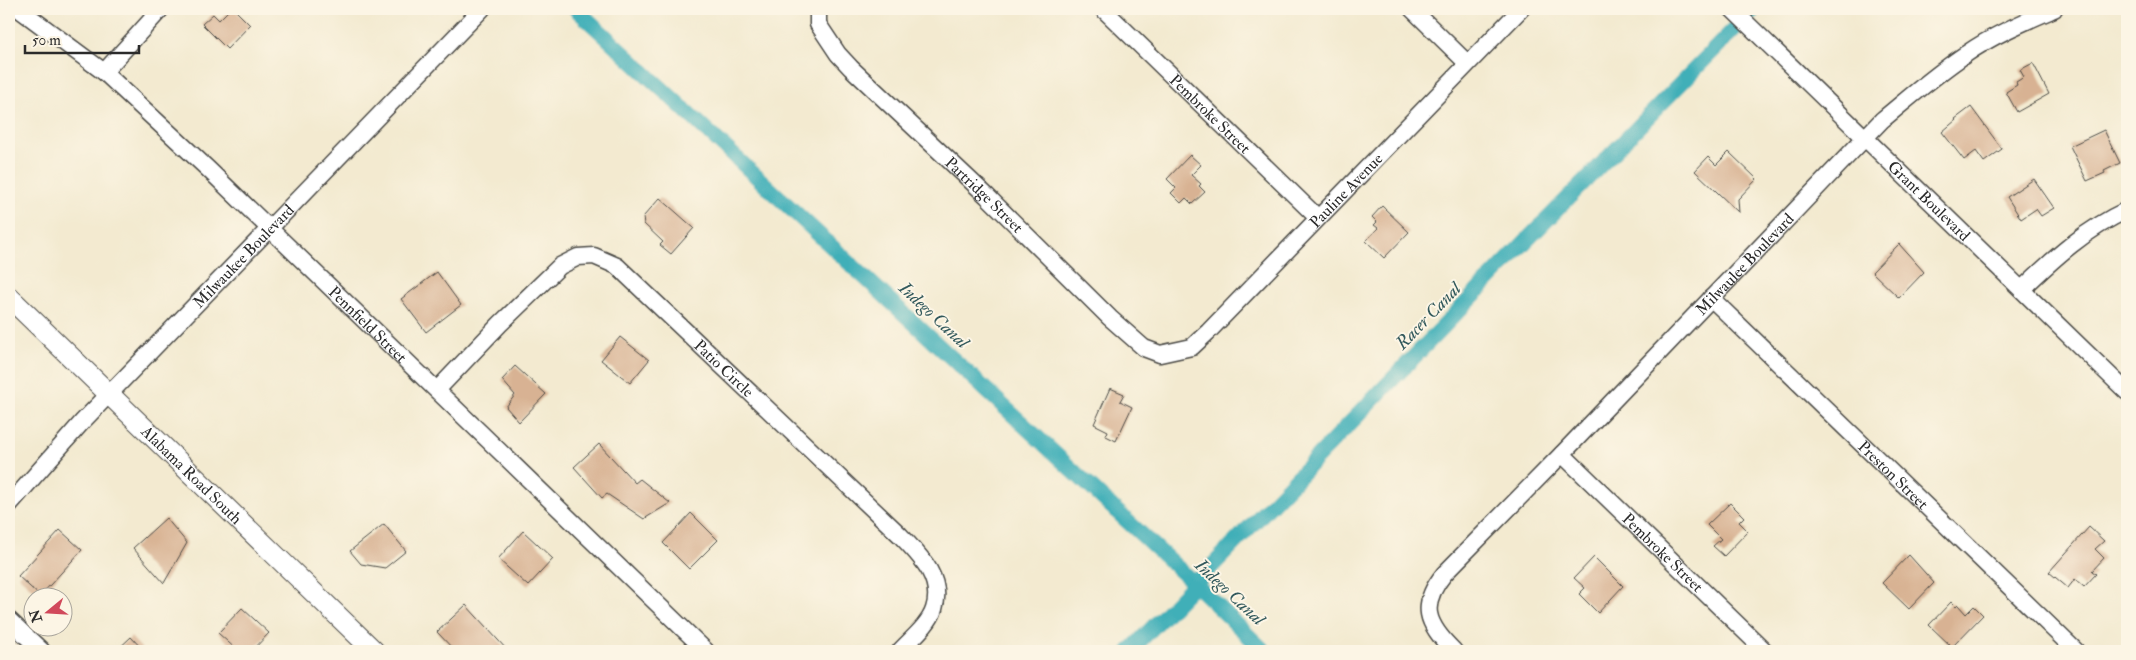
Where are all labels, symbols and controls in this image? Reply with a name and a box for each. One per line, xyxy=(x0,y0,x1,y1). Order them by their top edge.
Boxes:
scale bar xyxy=(25,22,139,54)
text: 50 m xyxy=(32,31,61,50)
street label: Pembroke Street xyxy=(1165,70,1255,158)
street label: Pauline Avenue xyxy=(1305,149,1387,232)
street label: Partridge Street xyxy=(940,153,1027,237)
street label: Grant Boulevard xyxy=(1883,157,1974,246)
street label: Milwaukee Boulevard xyxy=(189,200,299,313)
street label: Milwaulee Boulevard xyxy=(1692,209,1799,320)
water label: Indego Canal xyxy=(893,276,975,355)
water label: Racer Canal xyxy=(1390,277,1467,356)
street label: Pennfield Street xyxy=(324,282,411,367)
street label: Patio Circle xyxy=(690,336,758,402)
street label: Alabama Road South xyxy=(136,421,246,529)
street label: Preston Street xyxy=(1853,437,1932,514)
street label: Pembroke Street xyxy=(1618,509,1707,597)
water label: Indego Canal xyxy=(1189,553,1271,632)
north arrow xyxy=(22,588,72,638)
text: N xyxy=(26,607,46,625)

